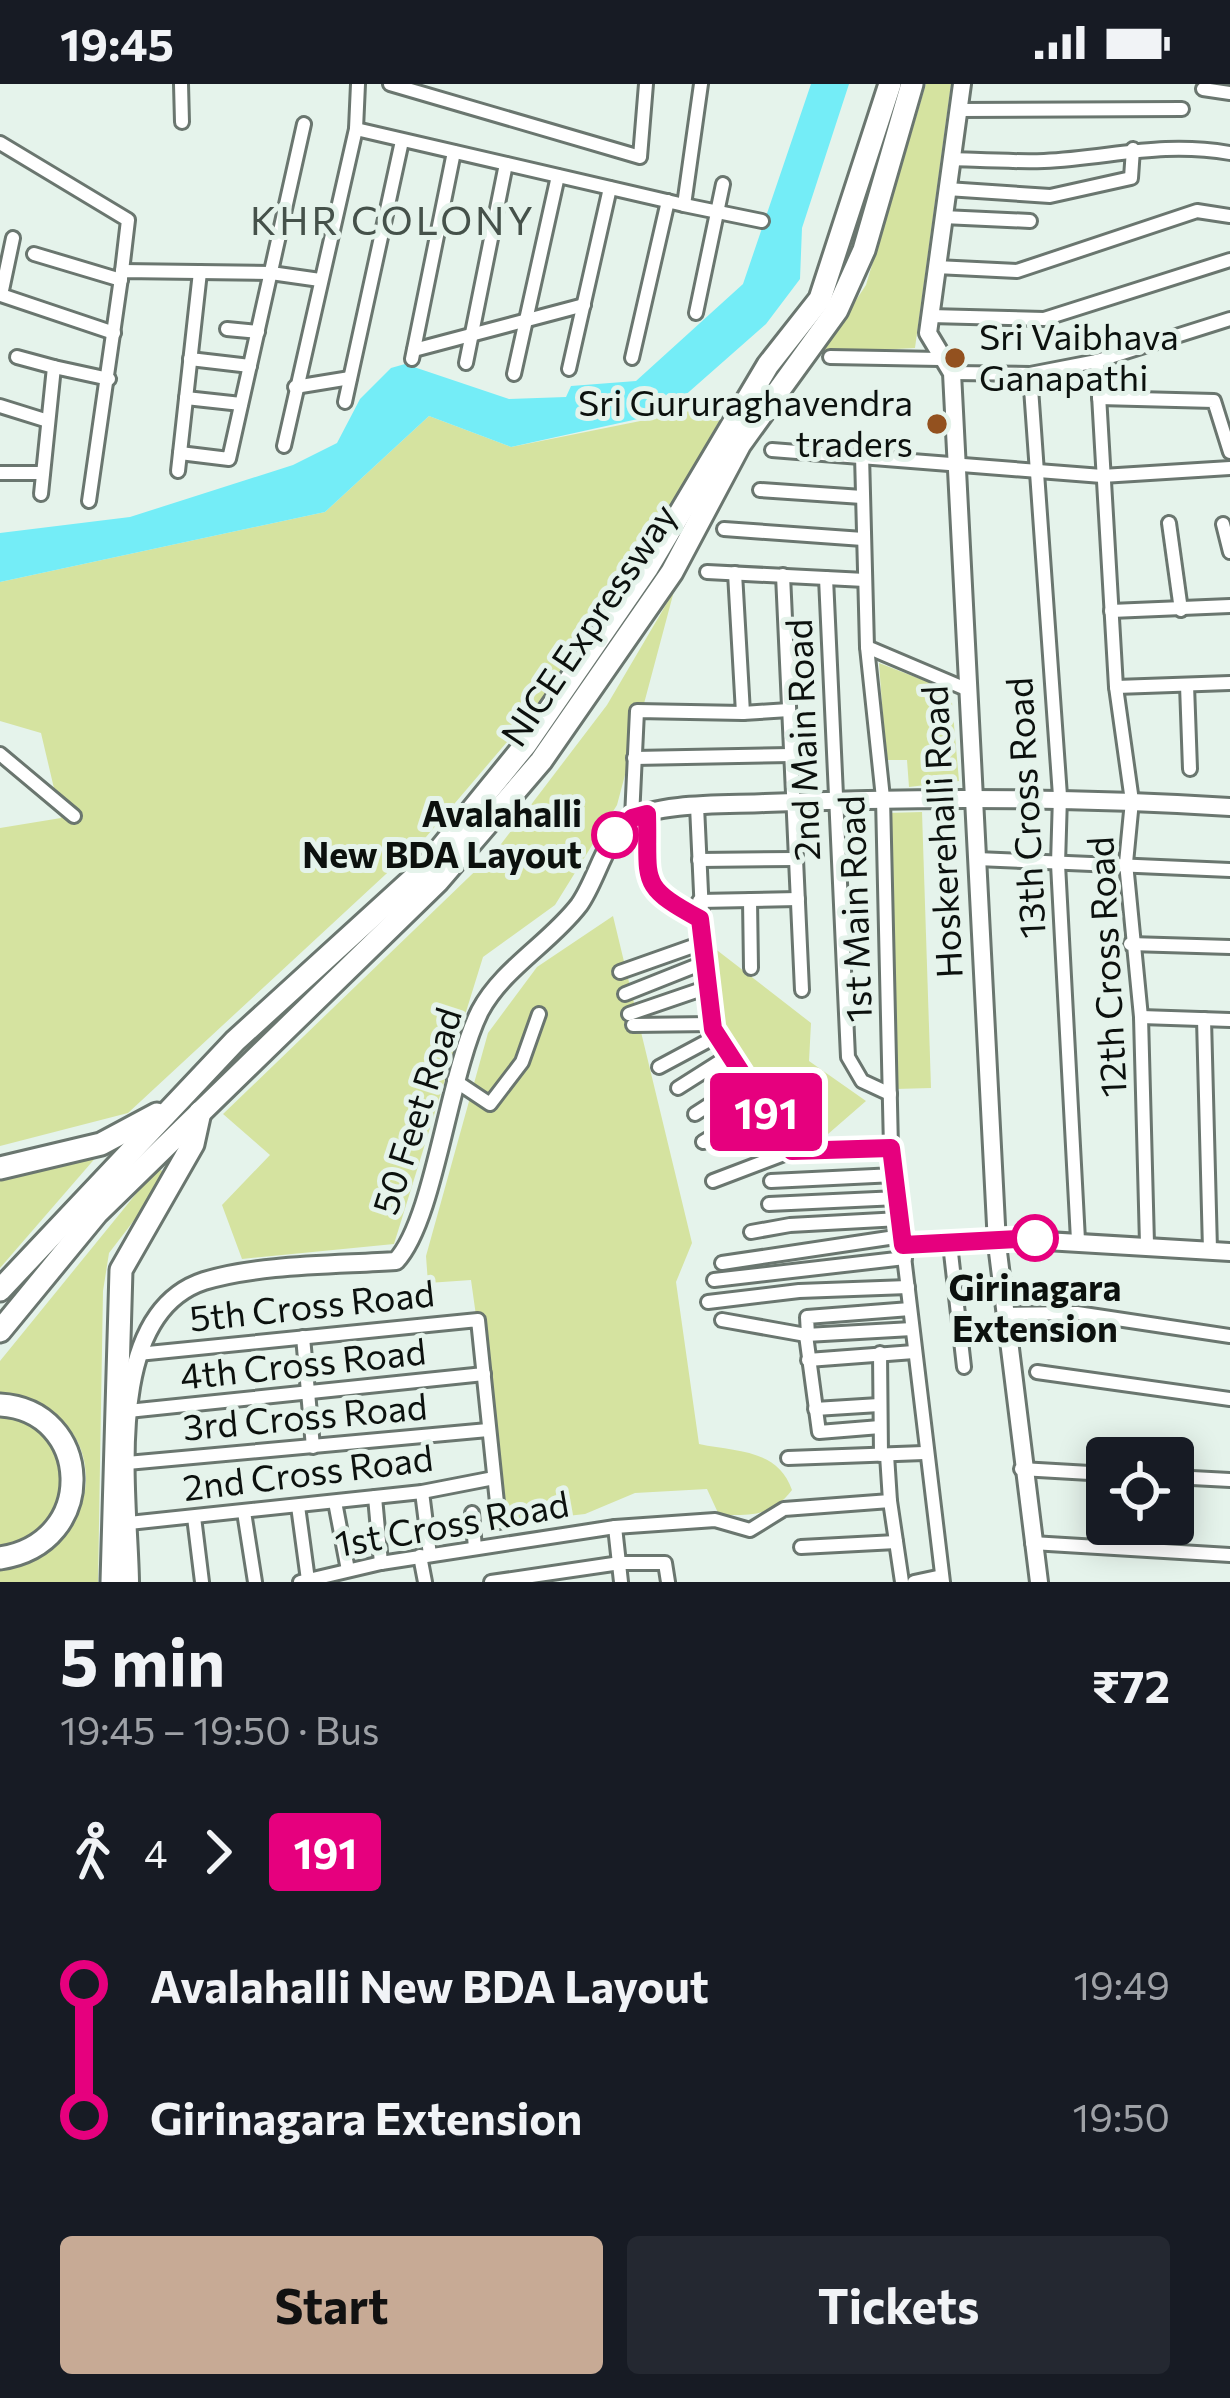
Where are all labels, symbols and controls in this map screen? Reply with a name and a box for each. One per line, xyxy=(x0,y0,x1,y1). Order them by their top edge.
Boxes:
text: 19:45 xyxy=(60,15,174,70)
district label: KHR COLONY xyxy=(250,195,536,243)
place label: Sri Vaibhava Ganapathi xyxy=(979,313,1179,398)
marker: Sri Vaibhava Ganapathi xyxy=(942,345,968,371)
place label: Sri Gururaghavendra traders xyxy=(578,379,913,464)
marker: Sri Gururaghavendra traders xyxy=(924,411,950,437)
street label: NICE Expressway xyxy=(490,494,685,753)
street label: 2nd Main Road xyxy=(775,618,827,862)
street label: 13th Cross Road xyxy=(995,676,1053,940)
street label: Hoskerehalli Road xyxy=(910,685,970,980)
place label: Avalahalli New BDA Layout xyxy=(302,790,582,875)
street label: 1st Main Road xyxy=(827,795,879,1023)
marker: Avalahalli New BDA Layout xyxy=(593,813,637,857)
street label: 12th Cross Road xyxy=(1076,836,1134,1099)
street label: 50 Feet Road xyxy=(361,1002,469,1219)
line badge: 191 xyxy=(697,1073,835,1151)
text: 191 xyxy=(734,1086,798,1138)
marker: Girinagara Extension xyxy=(1013,1216,1057,1260)
place label: Girinagara Extension xyxy=(948,1264,1122,1349)
street label: 5th Cross Road xyxy=(187,1269,437,1339)
street label: 4th Cross Road xyxy=(178,1327,428,1397)
street label: 3rd Cross Road xyxy=(181,1382,429,1448)
street label: 2nd Cross Road xyxy=(180,1434,435,1508)
map controls xyxy=(1086,1437,1194,1545)
button: locate xyxy=(1086,1437,1194,1545)
street label: 1st Cross Road xyxy=(331,1480,572,1564)
text: 5 min xyxy=(60,1619,225,1700)
text: ₹72 xyxy=(1092,1657,1170,1712)
text: 19:45 – 19:50 · Bus xyxy=(60,1705,380,1753)
icon: walk xyxy=(60,1819,126,1885)
icon: forward xyxy=(185,1819,251,1885)
text: 191 xyxy=(293,1826,357,1878)
text: 4 xyxy=(144,1828,167,1876)
text: Avalahalli New BDA Layout xyxy=(150,1957,709,2012)
text: 19:49 xyxy=(1073,1960,1170,2008)
text: Girinagara Extension xyxy=(150,2089,582,2144)
text: 19:50 xyxy=(1073,2092,1170,2140)
button: Start xyxy=(60,2236,603,2374)
button: Tickets xyxy=(627,2236,1170,2374)

